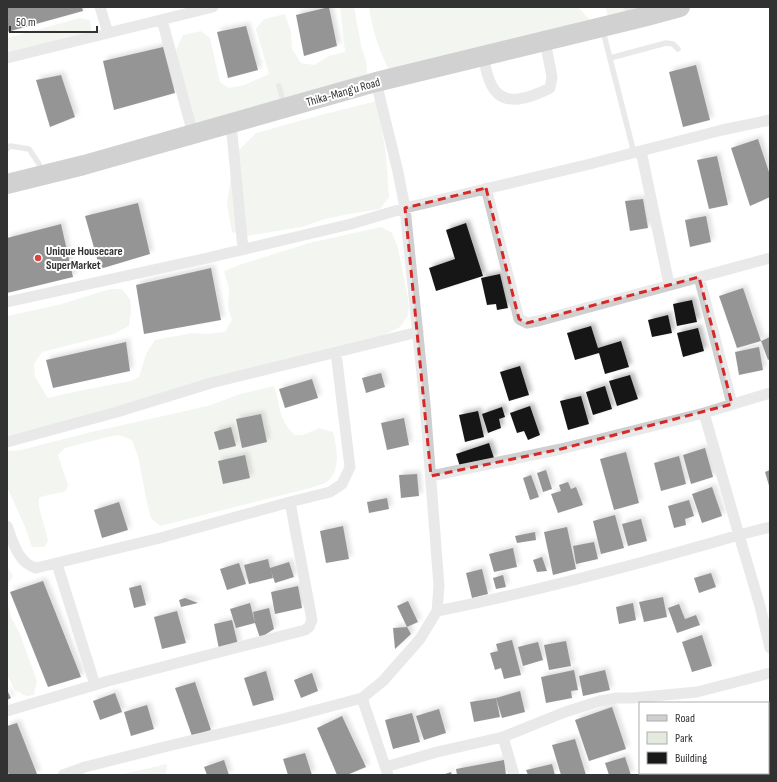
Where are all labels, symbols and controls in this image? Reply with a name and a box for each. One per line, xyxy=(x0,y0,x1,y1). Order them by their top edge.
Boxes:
scale bar xyxy=(10,8,97,34)
text: 50 m xyxy=(16,15,36,30)
street label: Thika-Mang'u Road xyxy=(304,75,382,110)
place label: Unique Housecare SuperMarket xyxy=(46,244,123,273)
marker: Unique Housecare SuperMarket xyxy=(33,253,43,263)
legend xyxy=(639,702,769,774)
text: Road xyxy=(675,711,695,726)
text: Park xyxy=(675,731,693,746)
text: Building xyxy=(675,751,707,766)

